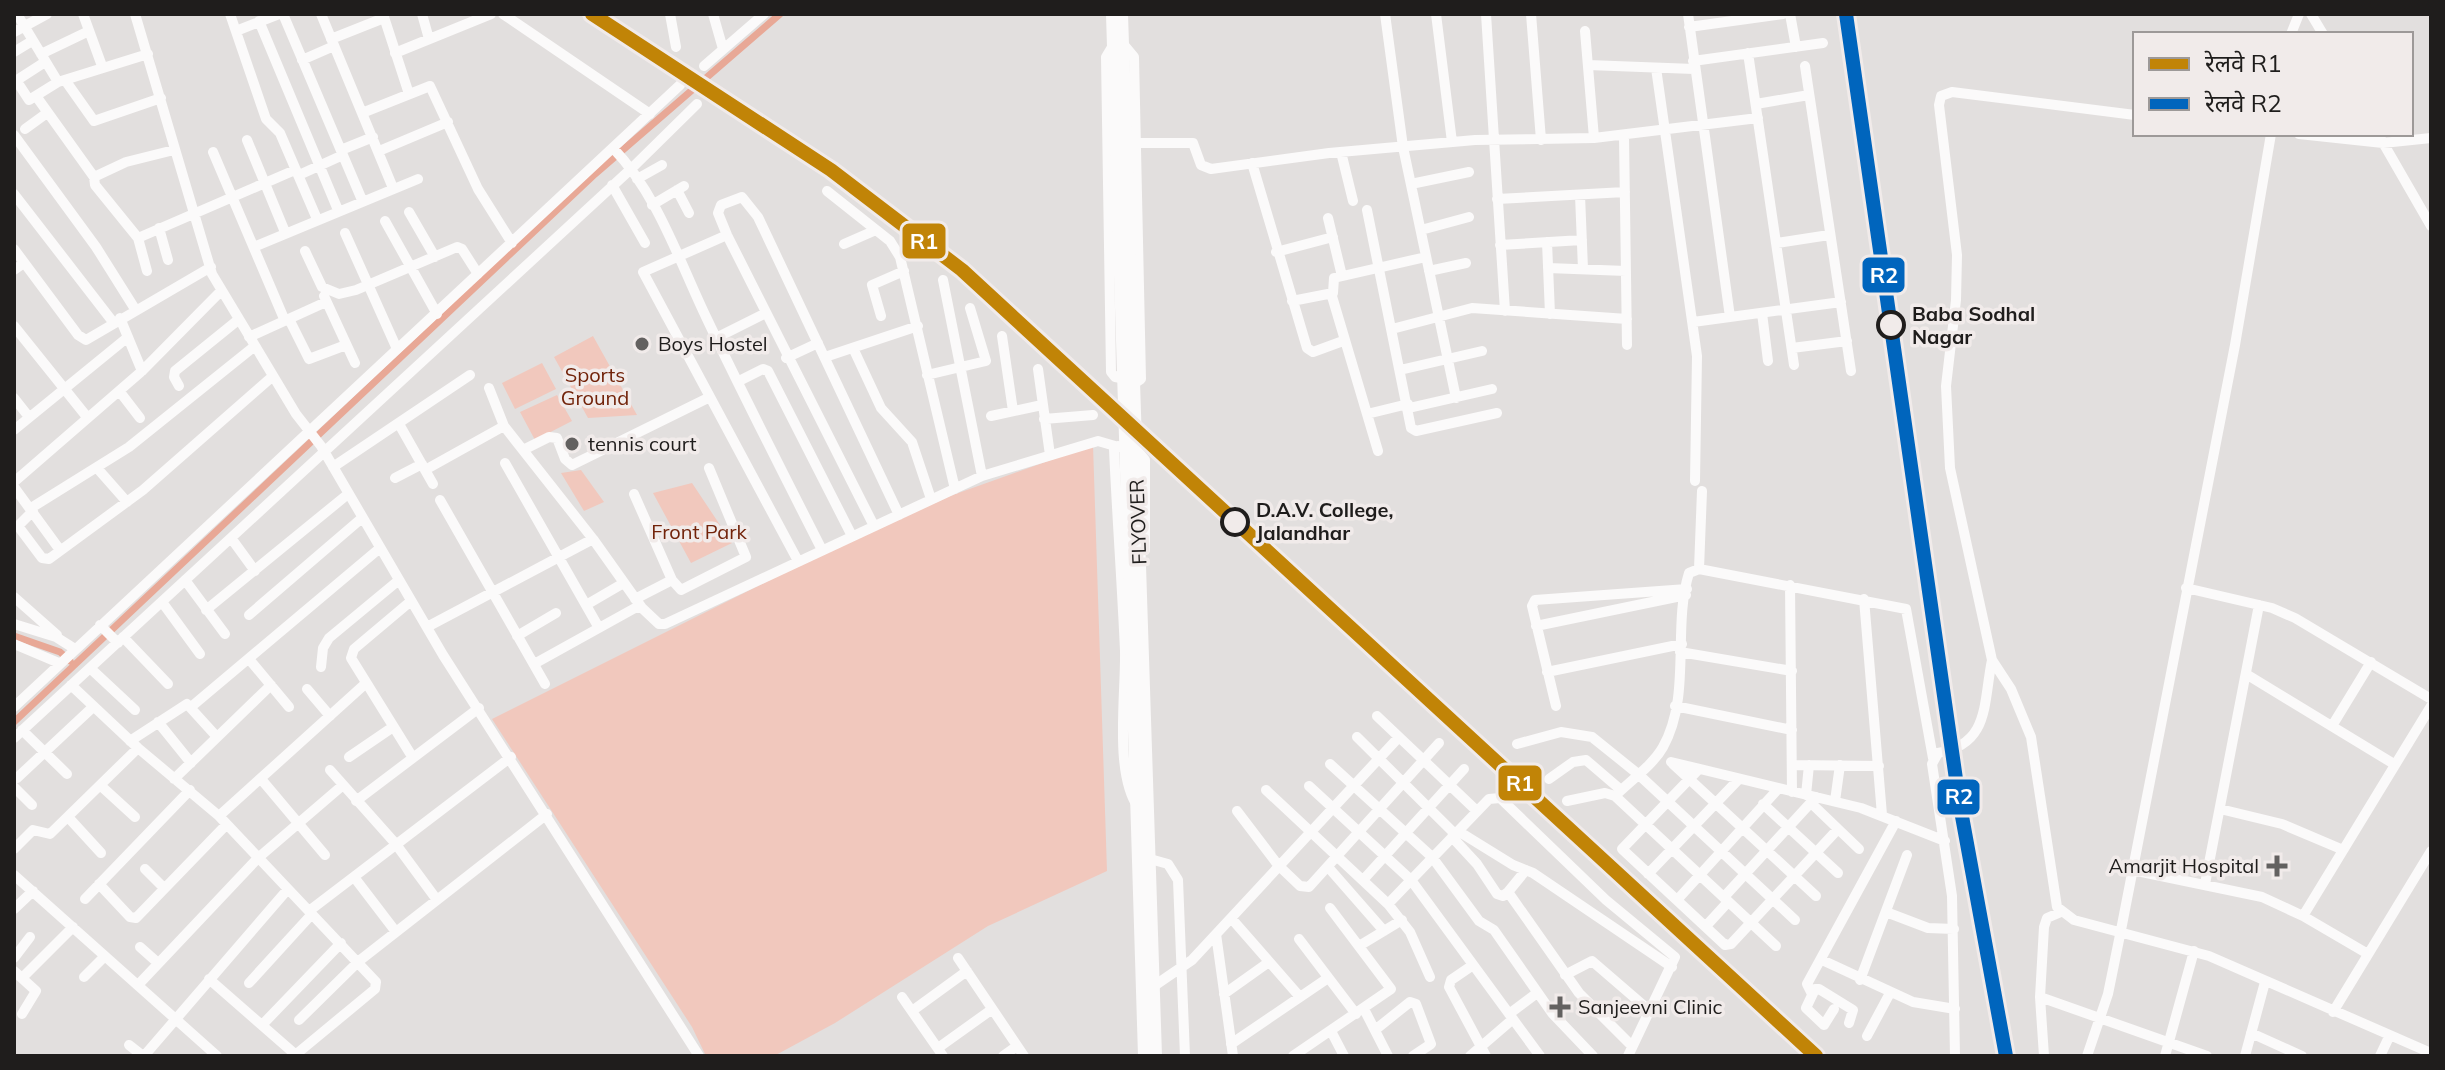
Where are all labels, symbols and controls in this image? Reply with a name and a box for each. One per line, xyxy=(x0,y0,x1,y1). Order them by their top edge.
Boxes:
legend xyxy=(2133,32,2413,136)
text: रेलवे R1 xyxy=(2204,48,2282,78)
text: रेलवे R2 xyxy=(2204,88,2282,118)
line badge: R1 xyxy=(901,222,947,260)
text: R1 xyxy=(910,227,938,255)
line badge: R2 xyxy=(1861,256,1906,294)
text: R2 xyxy=(1870,261,1898,289)
place label: Baba Sodhal Nagar xyxy=(1912,301,2035,349)
marker: Baba Sodhal Nagar xyxy=(1877,311,1905,339)
place label: Boys Hostel xyxy=(658,331,768,356)
marker: Boys Hostel xyxy=(633,335,651,353)
park label: Sports Ground xyxy=(561,362,629,410)
place label: tennis court xyxy=(588,431,697,456)
marker: tennis court xyxy=(563,435,581,453)
street label: FLYOVER xyxy=(1124,479,1151,565)
place label: D.A.V. College, Jalandhar xyxy=(1256,497,1393,545)
marker: D.A.V. College, Jalandhar xyxy=(1221,508,1249,536)
park label: Front Park xyxy=(651,519,748,544)
line badge: R1 xyxy=(1497,764,1543,802)
text: R1 xyxy=(1506,769,1534,797)
line badge: R2 xyxy=(1936,778,1981,816)
text: R2 xyxy=(1945,782,1973,810)
place label: Amarjit Hospital xyxy=(2109,853,2259,878)
marker: Amarjit Hospital xyxy=(2266,855,2288,877)
place label: Sanjeevni Clinic xyxy=(1578,994,1723,1019)
marker: Sanjeevni Clinic xyxy=(1549,996,1571,1018)

